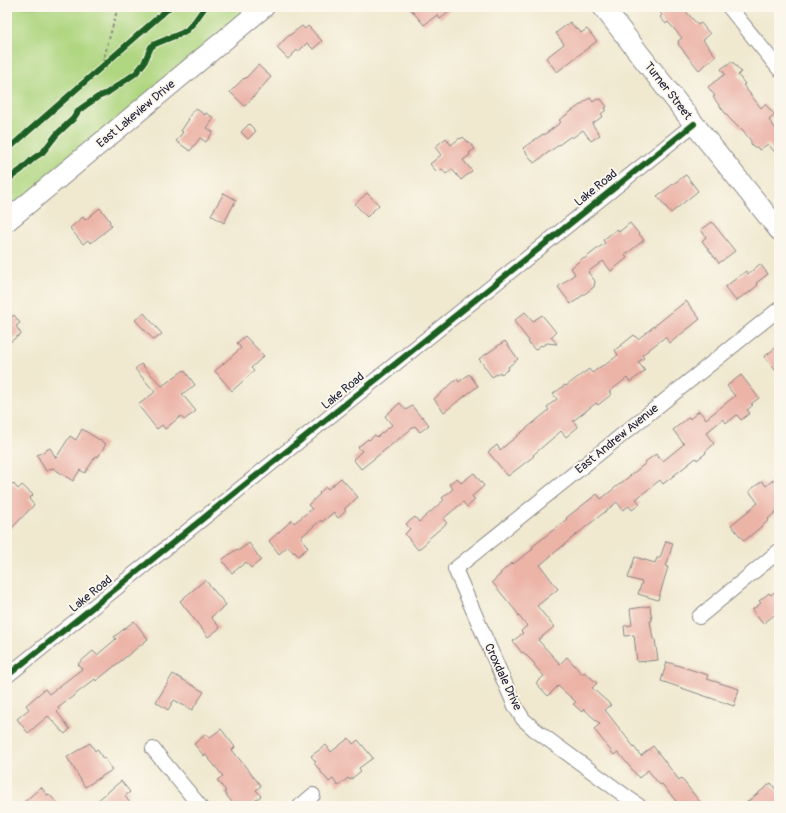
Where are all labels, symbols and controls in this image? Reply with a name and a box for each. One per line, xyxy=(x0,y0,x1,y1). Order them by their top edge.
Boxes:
street label: Turner Street xyxy=(641,59,695,123)
street label: East Lakeview Drive xyxy=(94,77,178,151)
street label: Lake Road xyxy=(572,166,621,210)
street label: Lake Road xyxy=(319,369,368,413)
street label: East Andrew Avenue xyxy=(572,401,662,477)
street label: Lake Road xyxy=(67,572,116,616)
street label: Croxdale Drive xyxy=(481,641,525,713)

